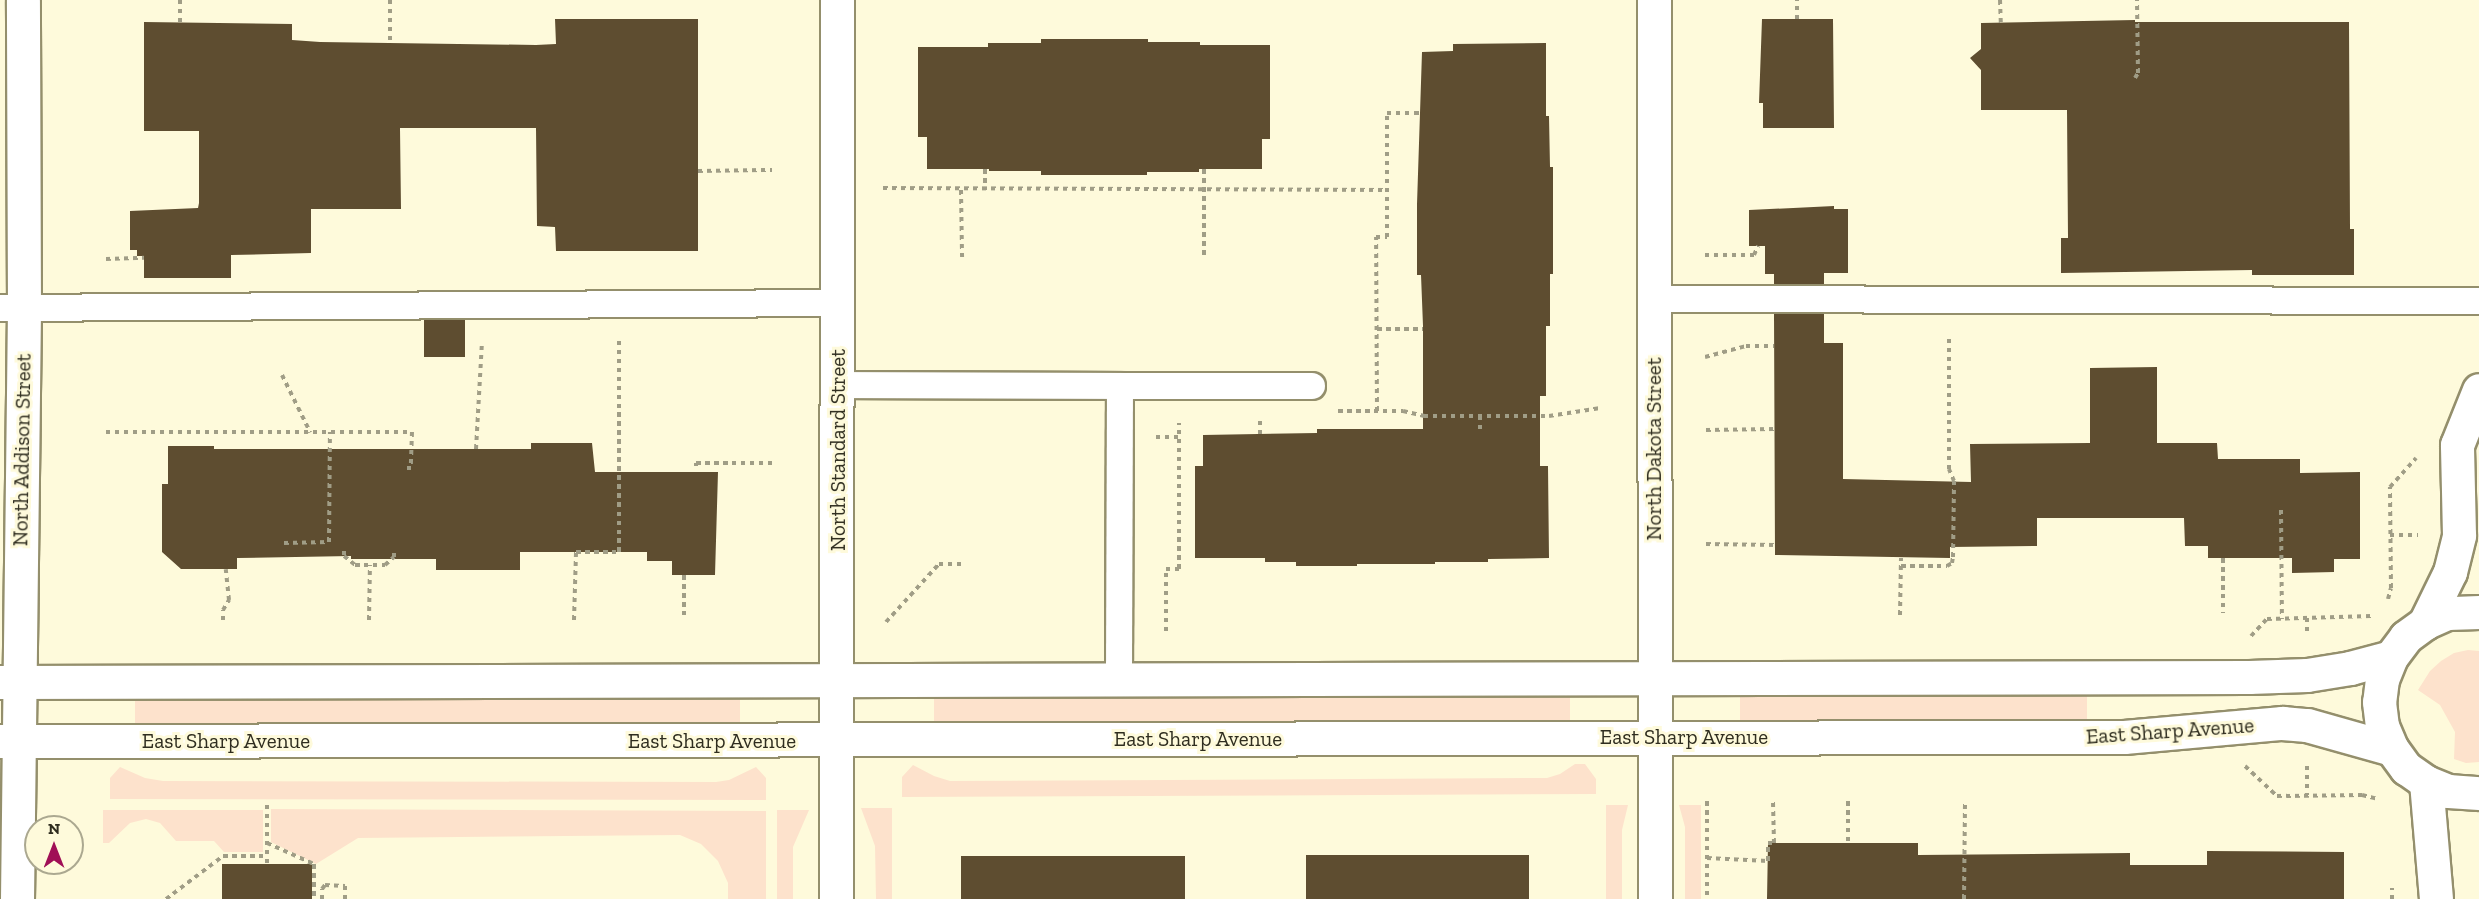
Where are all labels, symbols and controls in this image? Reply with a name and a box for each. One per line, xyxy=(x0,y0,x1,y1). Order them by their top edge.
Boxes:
street label: North Standard Street xyxy=(825,349,851,551)
street label: North Addison Street xyxy=(8,353,36,547)
street label: North Dakota Street xyxy=(1641,357,1667,541)
street label: East Sharp Avenue xyxy=(2085,713,2255,749)
street label: East Sharp Avenue xyxy=(1599,724,1769,750)
street label: East Sharp Avenue xyxy=(1113,726,1283,752)
street label: East Sharp Avenue xyxy=(141,728,311,754)
street label: East Sharp Avenue xyxy=(627,728,797,754)
north arrow xyxy=(24,815,84,875)
text: N xyxy=(48,819,60,838)

